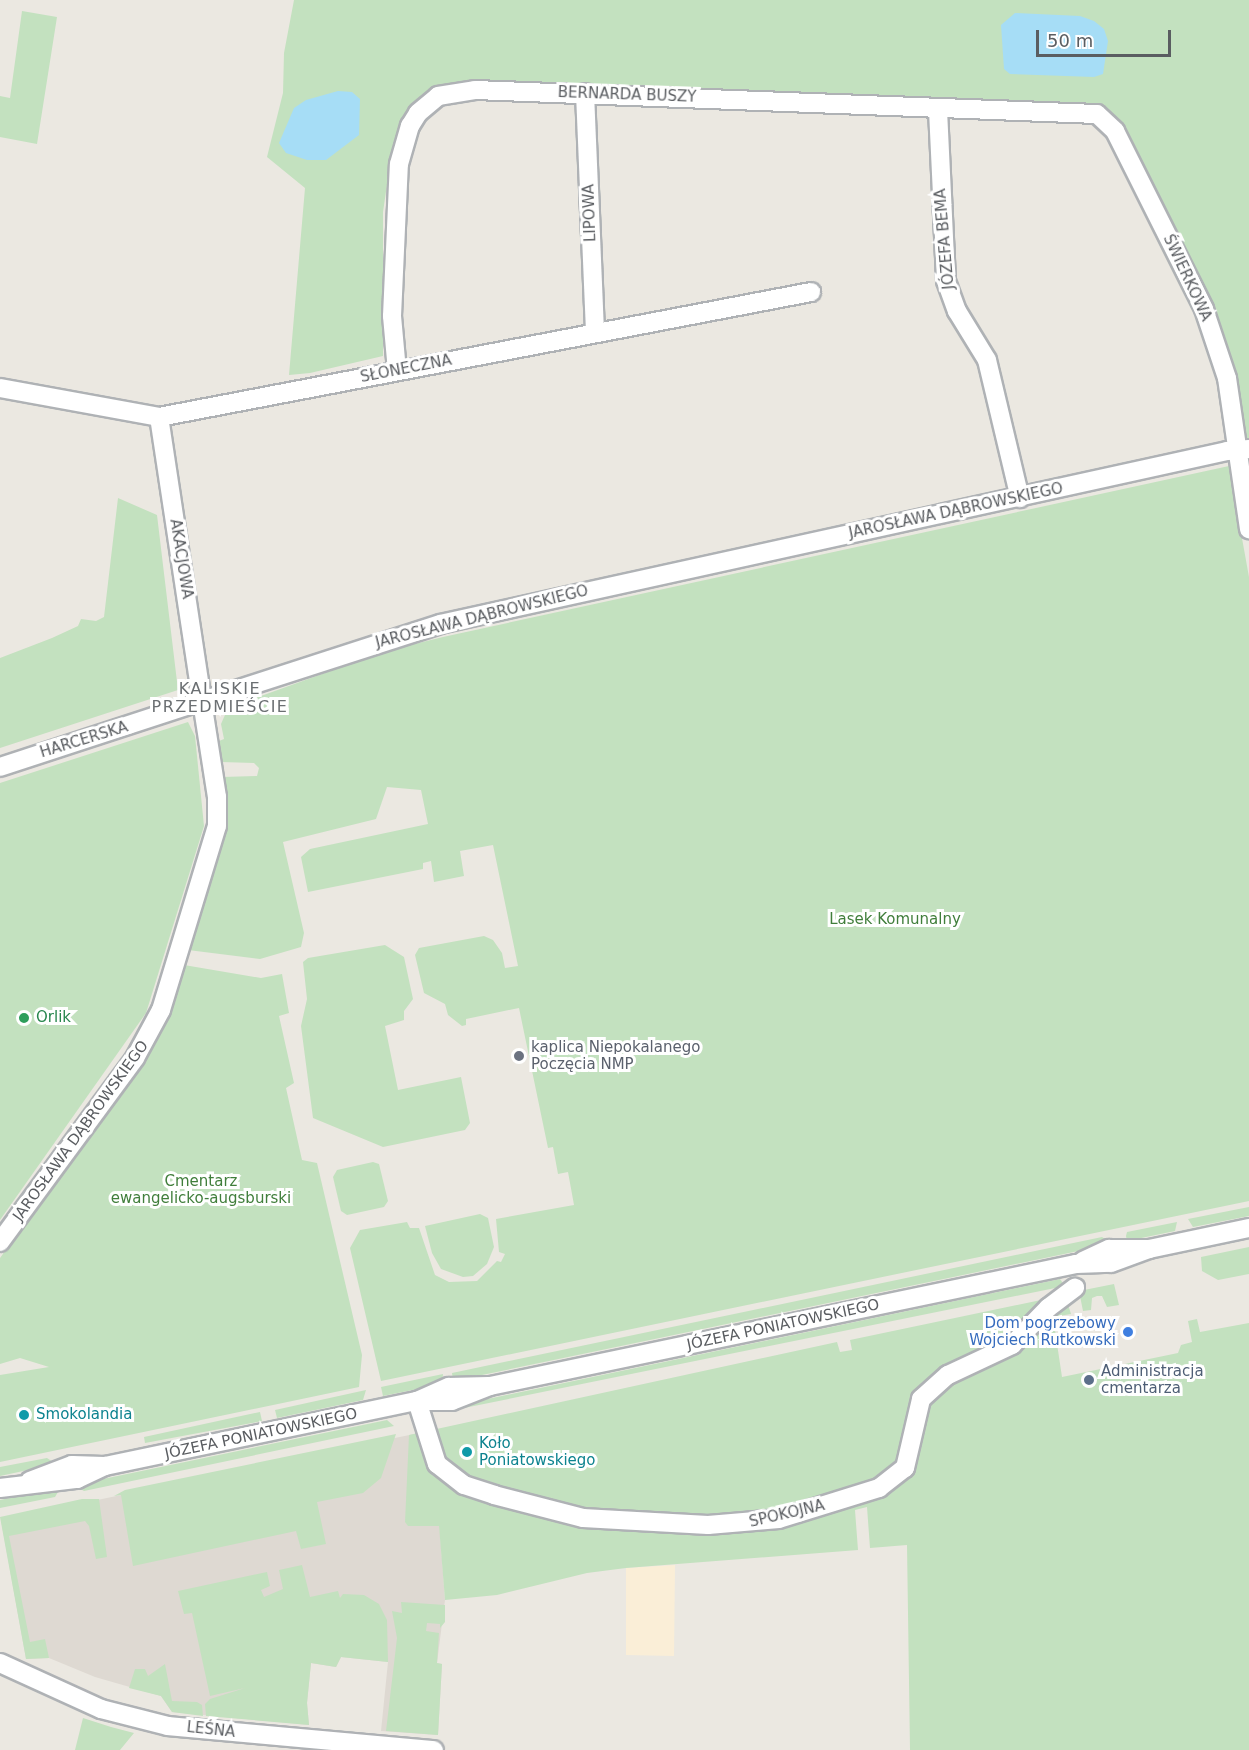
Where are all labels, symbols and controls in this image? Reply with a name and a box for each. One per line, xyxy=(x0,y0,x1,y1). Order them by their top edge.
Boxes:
scale bar xyxy=(1039,18,1174,56)
text: 50 m xyxy=(1047,30,1093,51)
street label: BERNARDA BUSZY xyxy=(557,84,697,106)
street label: LIPOWA xyxy=(580,184,600,242)
street label: JÓZEFA BEMA xyxy=(932,188,958,290)
street label: ŚWIERKOWA xyxy=(1159,232,1215,324)
street label: SŁONECZNA xyxy=(359,351,453,387)
street label: JAROSŁAWA DĄBROWSKIEGO xyxy=(847,479,1065,543)
street label: AKACJOWA xyxy=(166,518,196,600)
street label: JAROSŁAWA DĄBROWSKIEGO xyxy=(374,582,590,652)
district label: KALISKIE PRZEDMIEŚCIE xyxy=(152,679,288,717)
street label: HARCERSKA xyxy=(38,718,130,762)
park label: Lasek Komunalny xyxy=(829,911,961,929)
place label: Orlik xyxy=(36,1009,71,1027)
marker: Orlik xyxy=(17,1011,31,1025)
street label: JAROSŁAWA DĄBROWSKIEGO xyxy=(9,1037,153,1225)
place label: kaplica Niepokalanego Poczęcia NMP xyxy=(531,1038,700,1073)
marker: kaplica Niepokalanego Poczęcia NMP xyxy=(512,1049,526,1063)
park label: Cmentarz ewangelicko-augsburski xyxy=(111,1172,291,1207)
street label: JÓZEFA PONIATOWSKIEGO xyxy=(685,1296,881,1354)
place label: Dom pogrzebowy Wojciech Rutkowski xyxy=(969,1314,1116,1349)
marker: Dom pogrzebowy Wojciech Rutkowski xyxy=(1121,1325,1135,1339)
place label: Administracja cmentarza xyxy=(1101,1362,1204,1397)
marker: Administracja cmentarza xyxy=(1082,1373,1096,1387)
street label: JÓZEFA PONIATOWSKIEGO xyxy=(163,1405,359,1463)
place label: Smokolandia xyxy=(36,1406,132,1424)
marker: Smokolandia xyxy=(17,1408,31,1422)
place label: Koło Poniatowskiego xyxy=(479,1434,595,1469)
marker: Koło Poniatowskiego xyxy=(460,1445,474,1459)
street label: SPOKOJNA xyxy=(747,1497,827,1531)
street label: LEŚNA xyxy=(186,1718,236,1742)

